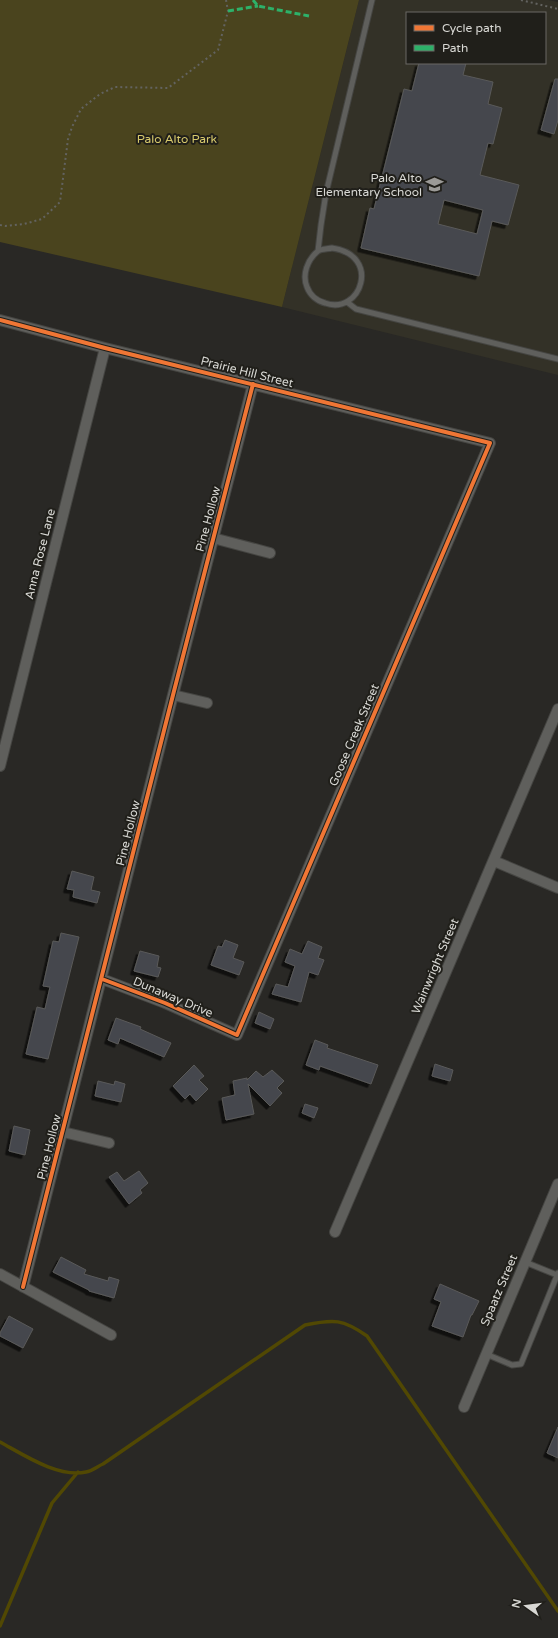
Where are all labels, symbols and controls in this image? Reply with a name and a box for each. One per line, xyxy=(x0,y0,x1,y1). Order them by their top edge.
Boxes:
legend xyxy=(406,12,546,64)
text: Cycle path xyxy=(442,21,501,35)
text: Path xyxy=(442,41,468,55)
park label: Palo Alto Park xyxy=(137,132,218,146)
place label: Palo Alto Elementary School xyxy=(315,171,422,199)
school or university icon: Palo Alto Elementary School xyxy=(425,175,445,195)
street label: Prairie Hill Street xyxy=(199,354,295,390)
street label: Pine Hollow xyxy=(193,484,224,553)
street label: Anna Rose Lane xyxy=(22,507,58,601)
street label: Goose Creek Street xyxy=(326,681,382,788)
street label: Pine Hollow xyxy=(113,798,143,867)
street label: Wainwright Street xyxy=(409,916,462,1016)
street label: Dunaway Drive xyxy=(131,974,215,1020)
street label: Pine Hollow xyxy=(34,1112,64,1181)
street label: Spaatz Street xyxy=(478,1252,520,1328)
north arrow xyxy=(506,1586,546,1626)
text: N xyxy=(509,1598,524,1610)

